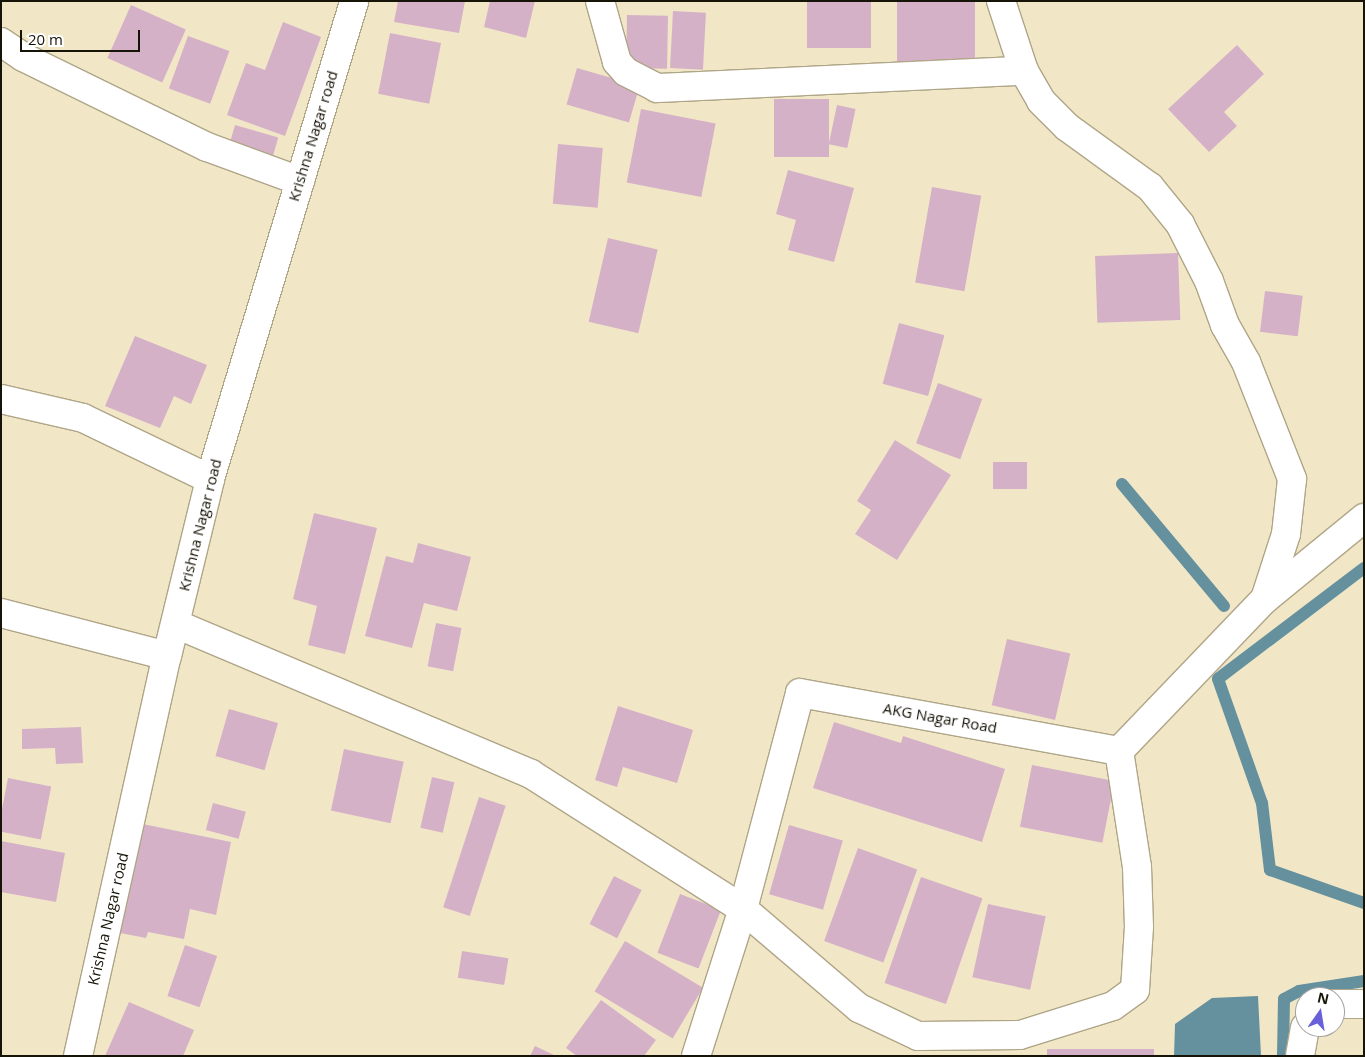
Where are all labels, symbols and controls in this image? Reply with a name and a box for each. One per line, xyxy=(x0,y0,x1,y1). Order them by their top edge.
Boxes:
scale bar xyxy=(22,20,142,52)
text: 20 m xyxy=(28,29,63,49)
street label: Krishna Nagar road xyxy=(285,68,341,204)
street label: Krishna Nagar road xyxy=(175,457,225,593)
street label: AKG Nagar Road xyxy=(882,699,998,737)
street label: Krishna Nagar road xyxy=(84,851,132,987)
north arrow xyxy=(1295,987,1345,1037)
text: N xyxy=(1316,987,1331,1008)

